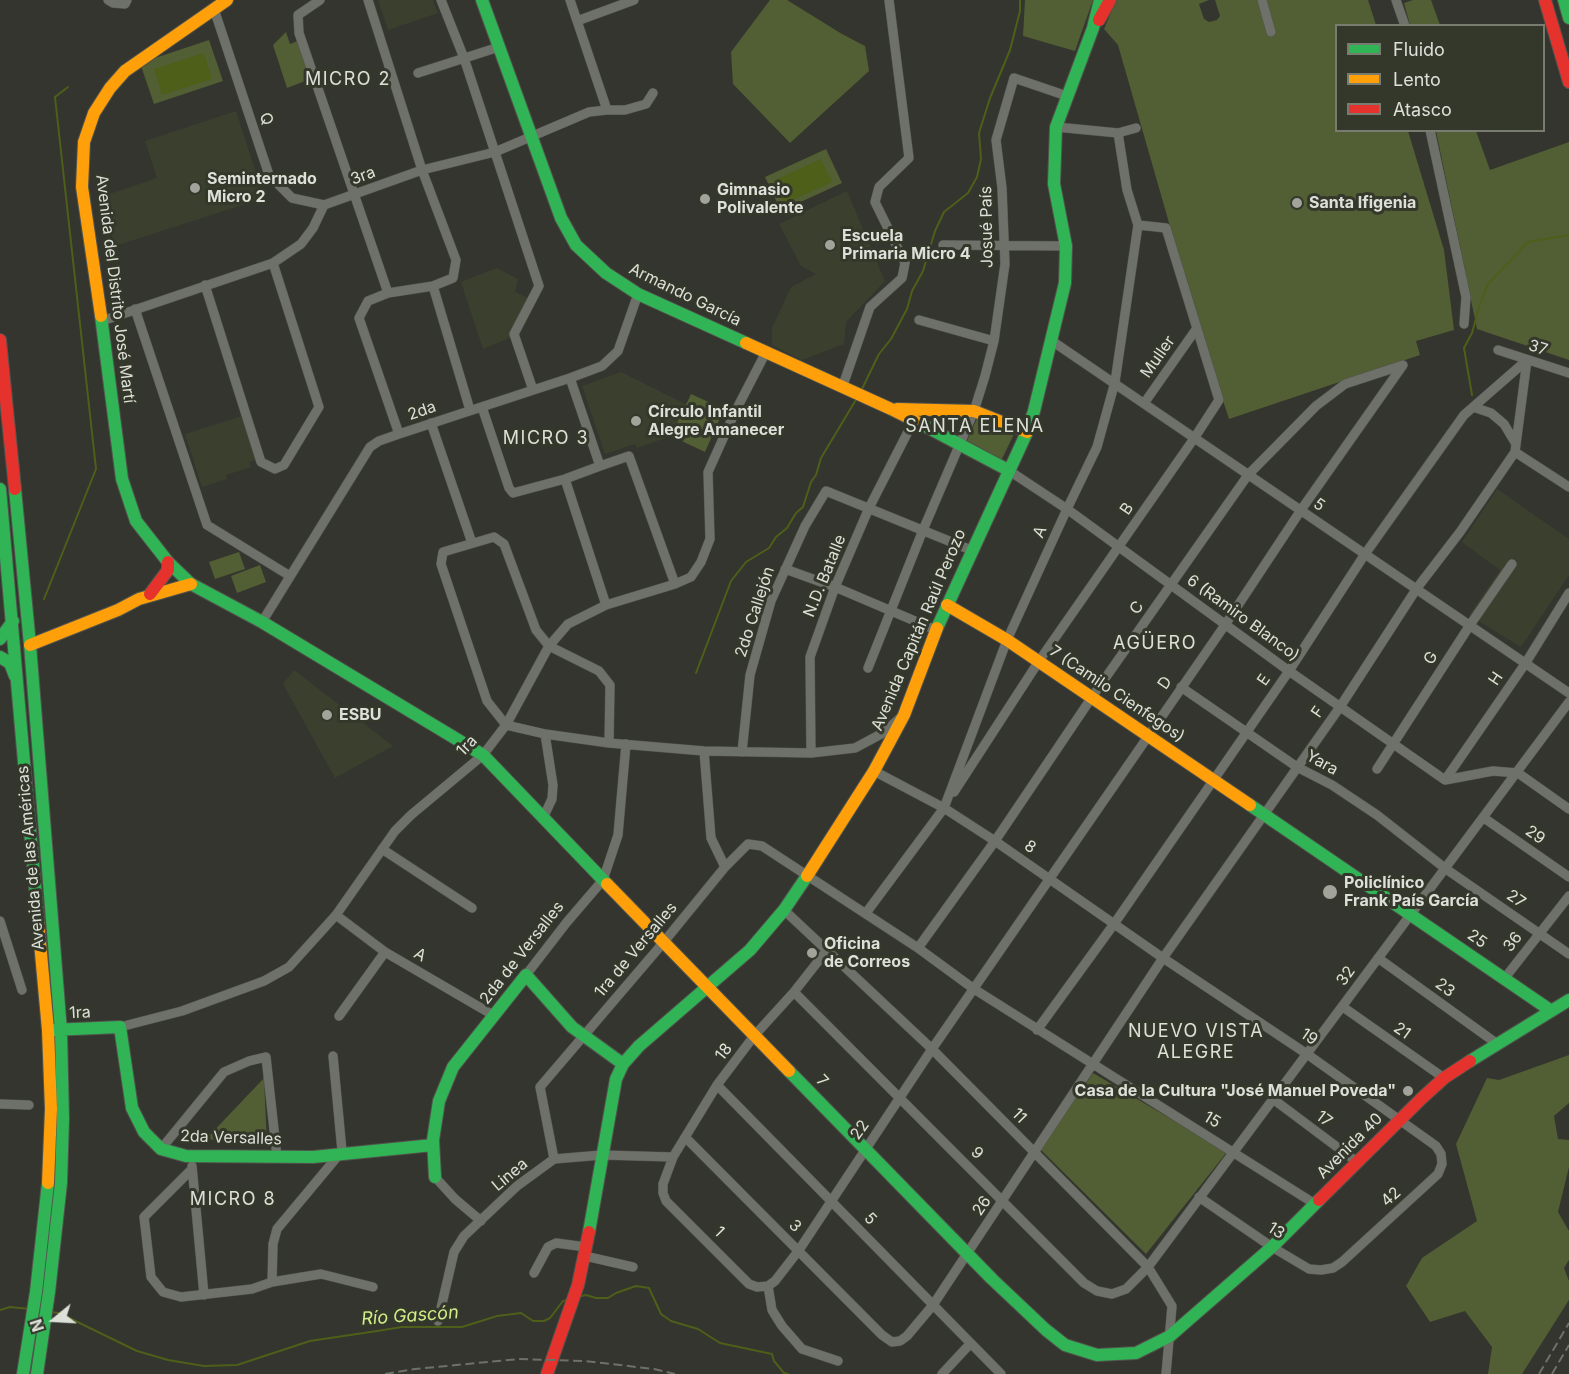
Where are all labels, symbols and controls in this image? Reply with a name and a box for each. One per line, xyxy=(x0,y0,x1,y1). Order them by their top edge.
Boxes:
legend xyxy=(1335,24,1545,132)
text: Fluido xyxy=(1393,39,1445,60)
district label: MICRO 2 xyxy=(305,69,391,91)
text: Lento xyxy=(1393,69,1441,90)
text: Atasco xyxy=(1393,99,1452,120)
street label: Q xyxy=(255,110,277,128)
street label: 3ra xyxy=(348,163,378,189)
place label: Seminternado Micro 2 xyxy=(207,169,317,207)
street label: Avenida del Distrito José Martí xyxy=(91,174,139,404)
place label: Gimnasio Polivalente xyxy=(717,180,804,218)
marker: Seminternado Micro 2 xyxy=(188,181,202,195)
street label: Josué País xyxy=(977,186,997,268)
marker: Gimnasio Polivalente xyxy=(698,192,712,206)
place label: Santa Ifigenia xyxy=(1309,193,1416,213)
marker: Santa Ifigenia xyxy=(1290,196,1304,210)
place label: Escuela Primaria Micro 4 xyxy=(842,226,970,264)
marker: Escuela Primaria Micro 4 xyxy=(823,238,837,252)
street label: Armando García xyxy=(626,260,744,330)
street label: Muller xyxy=(1137,332,1179,382)
street label: 37 xyxy=(1526,336,1550,360)
street label: 2da xyxy=(405,397,439,425)
place label: Círculo Infantil Alegre Amanecer xyxy=(648,402,784,440)
marker: Círculo Infantil Alegre Amanecer xyxy=(629,414,643,428)
district label: SANTA ELENA xyxy=(905,416,1045,438)
district label: MICRO 3 xyxy=(503,428,589,450)
street label: 5 xyxy=(1310,494,1328,516)
street label: B xyxy=(1116,499,1138,519)
street label: A xyxy=(1029,523,1051,541)
street label: Avenida Capitán Raúl Perozo xyxy=(868,526,970,734)
street label: N.D. Batalle xyxy=(800,532,850,620)
street label: 2do Callejón xyxy=(731,564,779,660)
street label: 6 (Ramiro Blanco) xyxy=(1183,571,1303,665)
street label: C xyxy=(1126,598,1148,618)
district label: AGÜERO xyxy=(1113,633,1197,655)
street label: 7 (Camilo Cienfegos) xyxy=(1046,642,1188,746)
street label: G xyxy=(1420,648,1442,668)
street label: H xyxy=(1485,669,1507,689)
street label: E xyxy=(1253,671,1275,689)
street label: D xyxy=(1154,673,1176,693)
street label: F xyxy=(1307,703,1329,721)
place label: ESBU xyxy=(339,705,381,725)
marker: ESBU xyxy=(320,708,334,722)
street label: 1ra xyxy=(453,732,481,760)
street label: Yara xyxy=(1303,746,1341,780)
street label: Avenida de las Américas xyxy=(13,765,49,951)
street label: 29 xyxy=(1521,821,1549,849)
street label: 8 xyxy=(1021,836,1039,858)
place label: Policlínico Frank País García xyxy=(1344,873,1479,911)
marker: Policlínico Frank País García xyxy=(1321,883,1339,901)
street label: 27 xyxy=(1503,886,1529,912)
street label: 2da de Versalles xyxy=(476,898,568,1008)
street label: 1ra de Versalles xyxy=(591,899,681,1001)
street label: 25 xyxy=(1464,926,1490,952)
street label: 36 xyxy=(1499,928,1527,956)
place label: Oficina de Correos xyxy=(824,934,910,972)
street label: A xyxy=(410,944,430,966)
marker: Oficina de Correos xyxy=(805,946,819,960)
street label: 32 xyxy=(1333,962,1359,990)
street label: 23 xyxy=(1431,974,1459,1002)
street label: 1ra xyxy=(69,1003,91,1023)
street label: 21 xyxy=(1390,1018,1414,1044)
district label: NUEVO VISTA ALEGRE xyxy=(1128,1021,1264,1064)
street label: 19 xyxy=(1297,1024,1321,1050)
street label: 18 xyxy=(711,1040,737,1064)
street label: 7 xyxy=(812,1071,832,1091)
place label: Casa de la Cultura "José Manuel Poveda" xyxy=(1075,1081,1396,1101)
marker: Casa de la Cultura "José Manuel Poveda" xyxy=(1401,1084,1415,1098)
street label: 11 xyxy=(1008,1105,1030,1127)
street label: 17 xyxy=(1312,1107,1336,1131)
street label: 15 xyxy=(1200,1108,1224,1132)
street label: Avenida 40 xyxy=(1313,1109,1387,1183)
street label: 22 xyxy=(847,1117,873,1143)
street label: 2da Versalles xyxy=(180,1127,282,1149)
street label: 9 xyxy=(967,1143,987,1163)
street label: Linea xyxy=(488,1155,532,1195)
street label: 42 xyxy=(1377,1183,1405,1211)
district label: MICRO 8 xyxy=(190,1189,276,1211)
street label: 26 xyxy=(969,1192,995,1220)
street label: 5 xyxy=(860,1209,880,1229)
street label: 3 xyxy=(785,1216,805,1236)
street label: 13 xyxy=(1264,1218,1288,1244)
street label: 1 xyxy=(710,1223,728,1241)
north arrow xyxy=(24,1290,84,1350)
water label: Río Gascón xyxy=(361,1302,459,1330)
text: N xyxy=(25,1317,48,1334)

